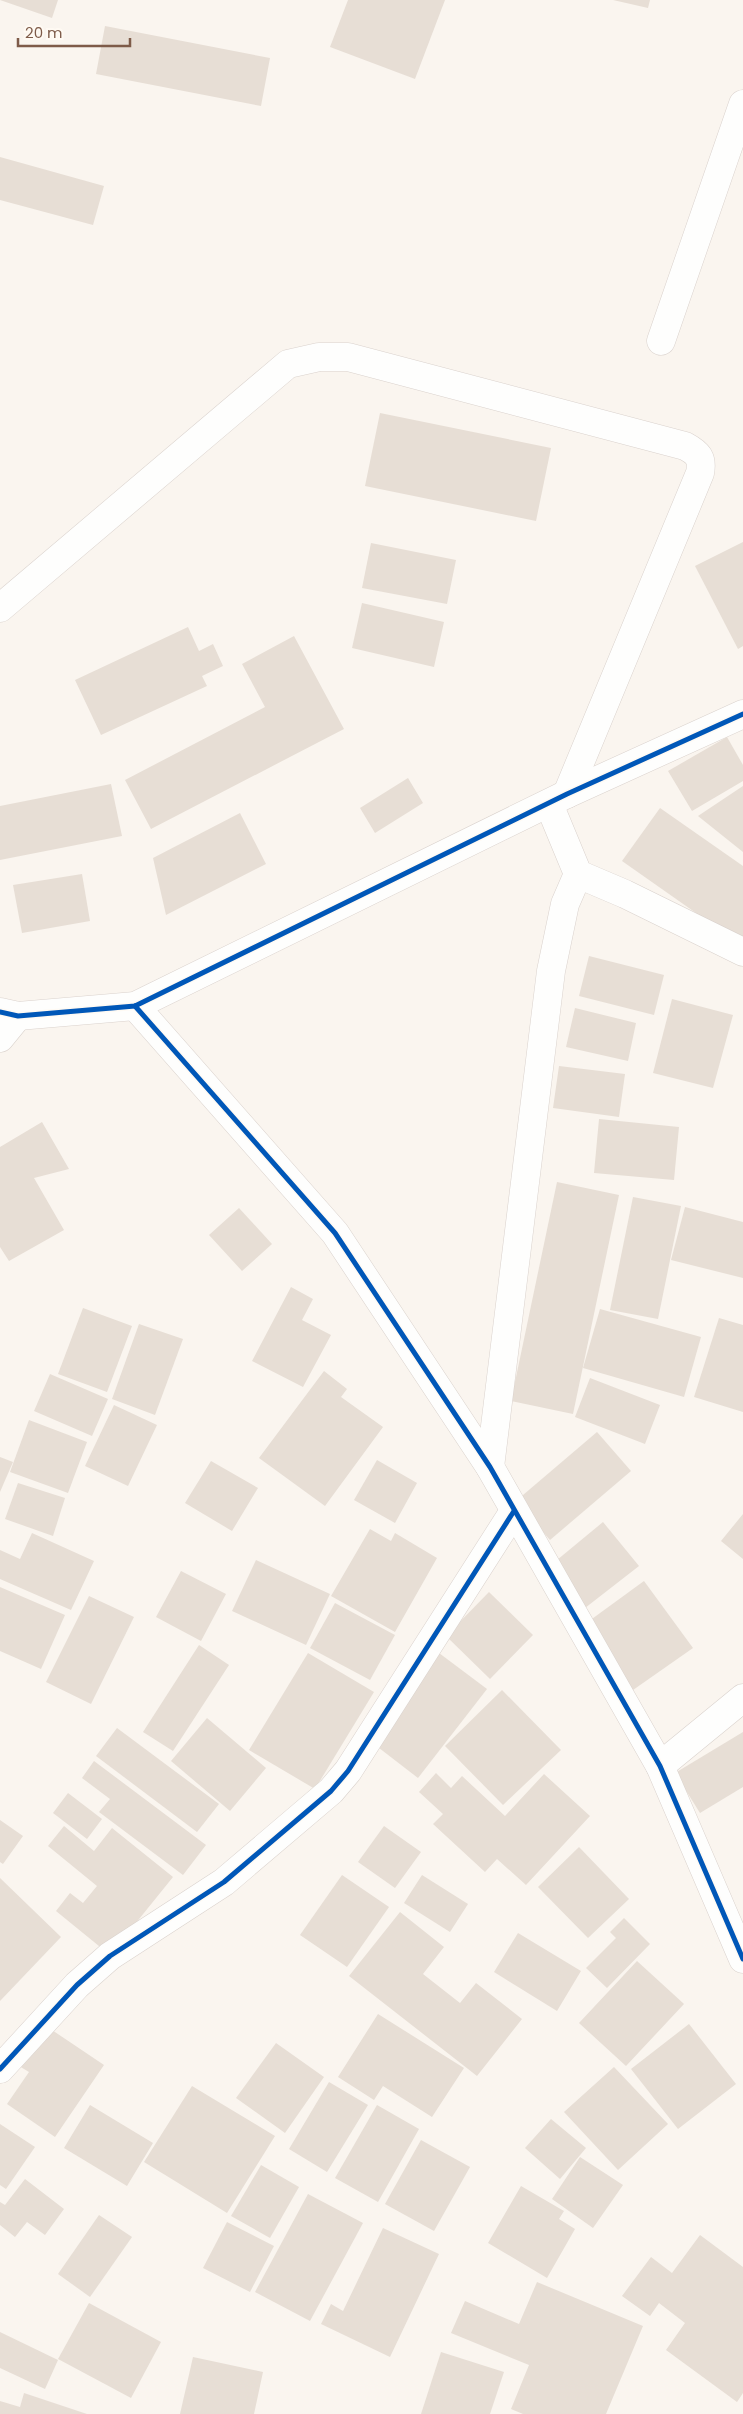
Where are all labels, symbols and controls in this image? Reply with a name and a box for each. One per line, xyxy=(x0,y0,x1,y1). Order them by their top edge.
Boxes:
scale bar xyxy=(18,15,130,47)
text: 20 m xyxy=(25,22,63,43)

